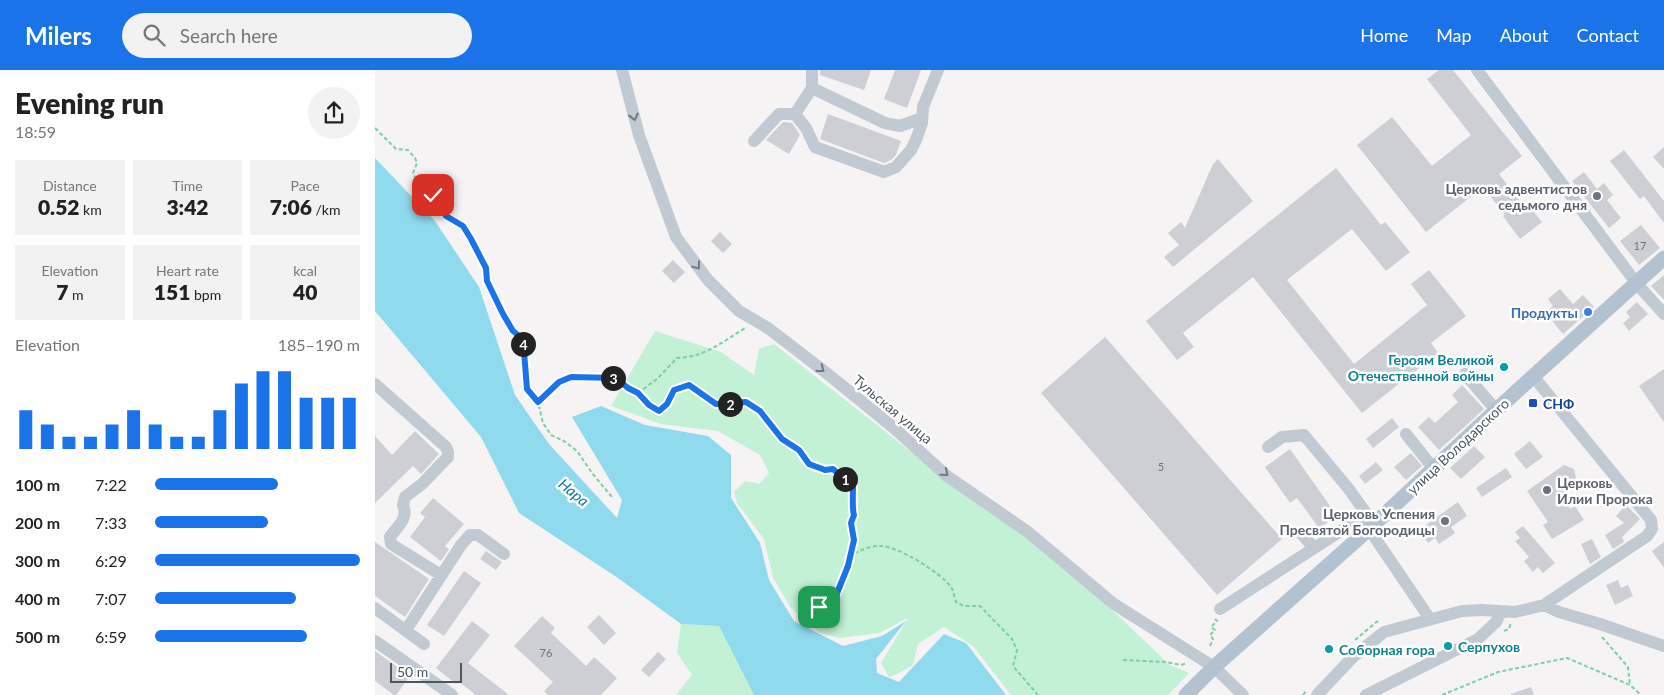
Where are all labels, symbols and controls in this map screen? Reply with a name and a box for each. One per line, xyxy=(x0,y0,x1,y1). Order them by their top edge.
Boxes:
search box xyxy=(122,13,472,58)
text: Milers xyxy=(25,21,92,50)
icon: search xyxy=(140,21,168,49)
text: Search here xyxy=(180,24,278,47)
text: Home xyxy=(1360,24,1408,46)
text: Map xyxy=(1436,24,1472,46)
text: About xyxy=(1500,24,1549,46)
text: Contact xyxy=(1577,24,1639,46)
text: Evening run xyxy=(15,86,164,120)
button: share xyxy=(308,87,360,139)
one-way arrow xyxy=(628,113,639,122)
text: 18:59 xyxy=(15,122,56,141)
pin xyxy=(412,174,454,216)
text: Distance xyxy=(43,177,97,194)
text: Time xyxy=(172,177,203,194)
text: Pace xyxy=(291,177,320,194)
place label: Церковь адвентистов седьмого дня xyxy=(1446,180,1587,213)
icon: check xyxy=(419,181,447,209)
marker: Церковь адвентистов седьмого дня xyxy=(1591,190,1603,202)
text: 0.52 xyxy=(38,194,80,219)
text: 3:42 xyxy=(166,194,209,219)
text: 7:06 xyxy=(270,194,312,219)
text: km xyxy=(80,201,102,218)
text: /km xyxy=(312,201,340,218)
house number: 17 xyxy=(1634,239,1646,252)
one-way arrow xyxy=(691,260,700,270)
text: Elevation xyxy=(41,262,98,279)
text: Heart rate xyxy=(156,262,219,279)
text: kcal xyxy=(293,262,317,279)
text: 7 xyxy=(56,279,68,304)
text: 151 xyxy=(154,279,190,304)
text: 40 xyxy=(293,279,317,304)
text: m xyxy=(68,286,83,303)
text: bpm xyxy=(190,286,221,303)
place label: Продукты xyxy=(1511,304,1578,321)
marker: Продукты xyxy=(1582,306,1594,318)
pin: 4 xyxy=(511,332,535,356)
text: Elevation xyxy=(15,335,80,354)
text: 185–190 m xyxy=(278,335,360,354)
text: 4 xyxy=(519,336,528,353)
place label: Героям Великой Отечественной войны xyxy=(1348,351,1494,384)
marker: Героям Великой Отечественной войны xyxy=(1498,361,1510,373)
one-way arrow xyxy=(815,363,824,371)
pin: 3 xyxy=(601,366,625,390)
text: 3 xyxy=(609,370,618,387)
street label: Тульская улица xyxy=(850,371,936,447)
pin: 2 xyxy=(717,392,743,416)
street label: улица Володарского xyxy=(1404,394,1512,498)
place label: СНФ xyxy=(1543,395,1574,412)
text: 2 xyxy=(726,396,735,413)
marker: СНФ xyxy=(1527,397,1539,409)
house number: 5 xyxy=(1158,460,1164,473)
pin: 1 xyxy=(833,466,857,492)
one-way arrow xyxy=(940,468,949,477)
text: 1 xyxy=(841,471,850,488)
water label: Нара xyxy=(555,474,593,510)
place label: Церковь Илии Пророка xyxy=(1557,474,1653,507)
text: 100 m xyxy=(15,475,60,494)
text: 7:22 xyxy=(95,475,127,494)
marker: Церковь Илии Пророка xyxy=(1541,484,1553,496)
place label: Церковь Успения Пресвятой Богородицы xyxy=(1279,505,1435,538)
text: 200 m xyxy=(15,513,60,532)
text: 7:33 xyxy=(95,513,127,532)
marker: Церковь Успения Пресвятой Богородицы xyxy=(1439,515,1451,527)
text: 300 m xyxy=(15,551,60,570)
text: 6:29 xyxy=(95,551,127,570)
pin xyxy=(798,586,840,628)
text: 400 m xyxy=(15,589,60,608)
text: 7:07 xyxy=(95,589,127,608)
icon: arrive xyxy=(805,593,833,621)
text: 500 m xyxy=(15,627,60,646)
text: 6:59 xyxy=(95,627,127,646)
place label: Серпухов xyxy=(1458,638,1520,655)
marker: Серпухов xyxy=(1442,640,1454,652)
place label: Соборная гора xyxy=(1339,641,1435,658)
marker: Соборная гора xyxy=(1323,643,1335,655)
house number: 76 xyxy=(540,646,552,659)
scale bar xyxy=(390,660,463,683)
text: 50 m xyxy=(397,663,428,680)

